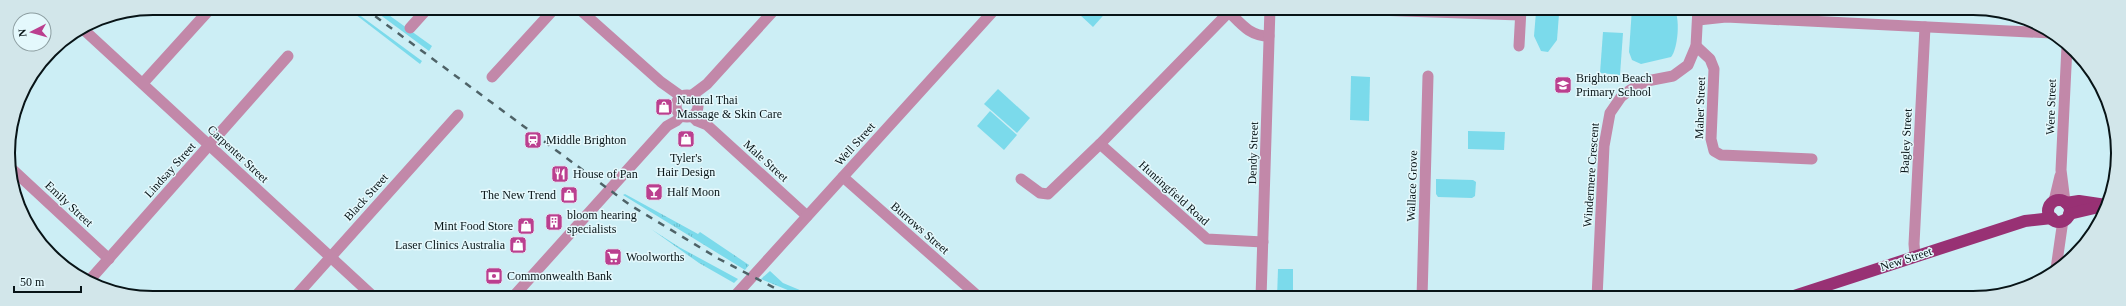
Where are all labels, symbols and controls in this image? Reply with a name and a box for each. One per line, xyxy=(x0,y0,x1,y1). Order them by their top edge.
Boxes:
north arrow xyxy=(12,12,52,52)
text: N xyxy=(16,28,28,38)
place label: Brighton Beach Primary School xyxy=(1576,71,1652,99)
school or university icon: Brighton Beach Primary School xyxy=(1553,75,1573,95)
street label: Maher Street xyxy=(1692,76,1708,139)
street label: Were Street xyxy=(2043,78,2059,135)
place label: Natural Thai Massage & Skin Care xyxy=(677,93,782,121)
shop icon: Natural Thai Massage & Skin Care xyxy=(654,97,674,117)
street label: Bagley Street xyxy=(1897,108,1915,174)
street label: Well Street xyxy=(832,119,878,169)
street label: Dendy Street xyxy=(1245,121,1261,185)
street label: Carpenter Street xyxy=(205,122,272,186)
street label: Windermere Crescent xyxy=(1580,122,1602,228)
shop icon: Tyler's Hair Design xyxy=(676,129,696,149)
station icon: Middle Brighton xyxy=(523,130,543,150)
place label: Middle Brighton xyxy=(546,133,626,147)
street label: Male Street xyxy=(741,137,792,185)
street label: Lindsay Street xyxy=(141,139,199,201)
street label: Wallace Grove xyxy=(1404,150,1420,222)
place label: Tyler's Hair Design xyxy=(657,151,715,179)
street label: Huntingfield Road xyxy=(1136,158,1212,228)
restaurant icon: House of Pan xyxy=(550,164,570,184)
place label: House of Pan xyxy=(573,167,638,181)
street label: Black Street xyxy=(341,170,391,224)
street label: Emily Street xyxy=(42,178,96,230)
bar icon: Half Moon xyxy=(644,182,664,202)
shop icon: The New Trend xyxy=(559,185,579,205)
place label: Half Moon xyxy=(667,185,720,199)
place label: The New Trend xyxy=(481,188,556,202)
street label: Burrows Street xyxy=(888,199,952,257)
place label: bloom hearing specialists xyxy=(567,208,637,236)
building icon: bloom hearing specialists xyxy=(544,212,564,232)
shop icon: Mint Food Store xyxy=(516,216,536,236)
place label: Mint Food Store xyxy=(434,219,513,233)
shop icon: Laser Clinics Australia xyxy=(508,235,528,255)
place label: Laser Clinics Australia xyxy=(395,238,506,252)
street label: New Street xyxy=(1878,244,1934,274)
supermarket icon: Woolworths xyxy=(603,247,623,267)
place label: Woolworths xyxy=(626,250,685,264)
bank icon: Commonwealth Bank xyxy=(484,266,504,286)
scale bar xyxy=(14,268,81,294)
place label: Commonwealth Bank xyxy=(507,269,612,283)
text: 50 m xyxy=(20,275,45,289)

